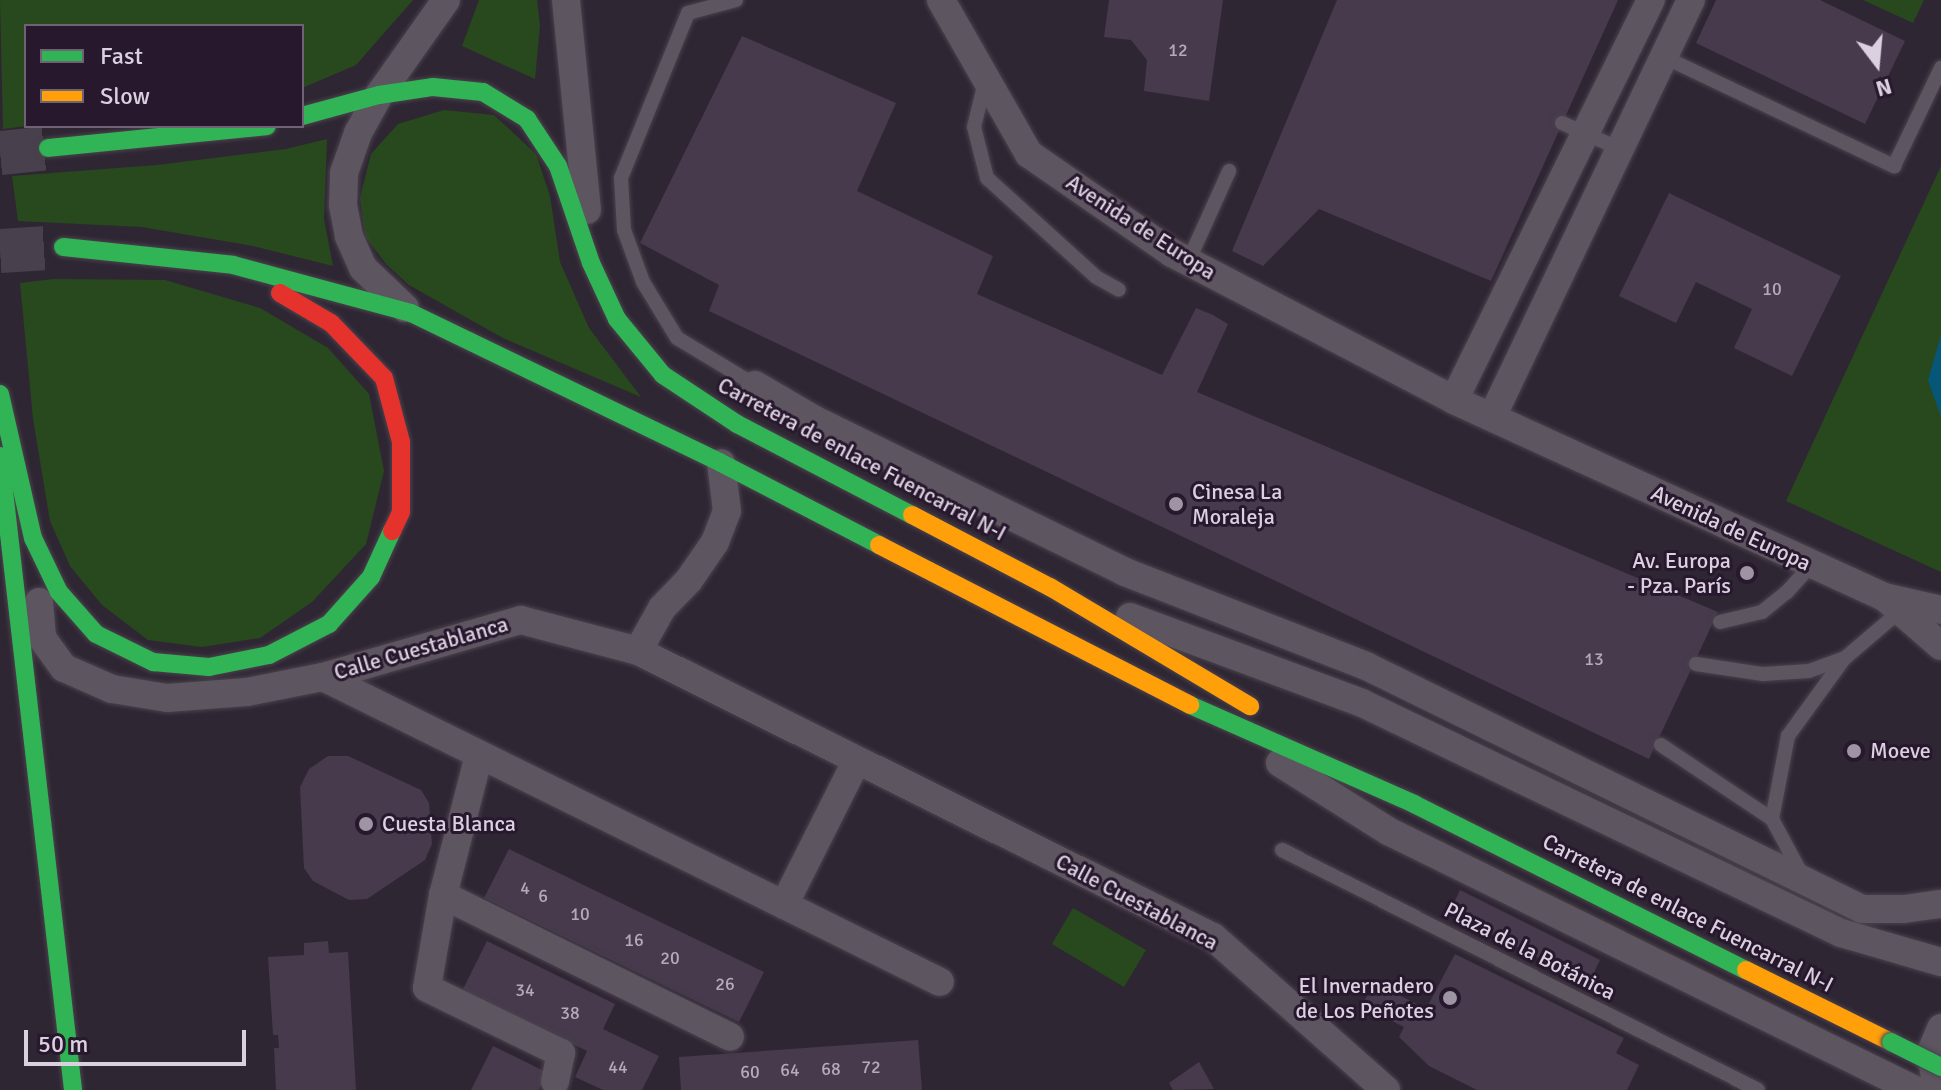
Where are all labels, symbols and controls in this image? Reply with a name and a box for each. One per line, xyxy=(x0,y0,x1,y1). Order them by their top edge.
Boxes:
legend xyxy=(24,24,304,128)
north arrow xyxy=(1837,24,1917,104)
house number: 12 xyxy=(1168,39,1188,61)
text: Fast xyxy=(100,41,143,71)
text: N xyxy=(1873,72,1895,103)
text: Slow xyxy=(100,81,150,111)
street label: Avenida de Europa xyxy=(1061,169,1221,285)
house number: 10 xyxy=(1762,278,1782,300)
street label: Carretera de enlace Fuencarral N-I xyxy=(713,372,1011,546)
place label: Cinesa La Moraleja xyxy=(1192,478,1282,530)
street label: Avenida de Europa xyxy=(1647,479,1815,577)
marker: Cinesa La Moraleja xyxy=(1167,495,1185,513)
place label: Av. Europa - Pza. París xyxy=(1627,547,1731,598)
marker: Av. Europa - Pza. París xyxy=(1738,564,1756,582)
street label: Calle Cuestablanca xyxy=(331,611,511,685)
house number: 13 xyxy=(1584,648,1604,670)
place label: Moeve xyxy=(1870,738,1931,764)
marker: Moeve xyxy=(1845,742,1863,760)
place label: Cuesta Blanca xyxy=(382,811,516,837)
marker: Cuesta Blanca xyxy=(357,815,375,833)
street label: Carretera de enlace Fuencarral N-I xyxy=(1538,828,1838,998)
street label: Calle Cuestablanca xyxy=(1051,848,1223,956)
house number: 4 xyxy=(520,877,530,899)
house number: 6 xyxy=(538,885,548,907)
street label: Plaza de la Botánica xyxy=(1440,896,1620,1006)
house number: 10 xyxy=(570,903,590,925)
house number: 16 xyxy=(624,929,644,951)
house number: 20 xyxy=(660,947,680,969)
place label: El Invernadero de Los Peñotes xyxy=(1295,972,1434,1024)
house number: 26 xyxy=(715,973,735,995)
house number: 34 xyxy=(515,979,535,1001)
marker: El Invernadero de Los Peñotes xyxy=(1441,989,1459,1007)
house number: 38 xyxy=(560,1002,580,1024)
scale bar xyxy=(28,1014,250,1064)
text: 50 m xyxy=(38,1029,88,1059)
house number: 44 xyxy=(608,1056,628,1078)
house number: 72 xyxy=(861,1056,881,1078)
house number: 68 xyxy=(821,1058,841,1080)
house number: 64 xyxy=(780,1059,800,1081)
house number: 60 xyxy=(740,1061,760,1083)

